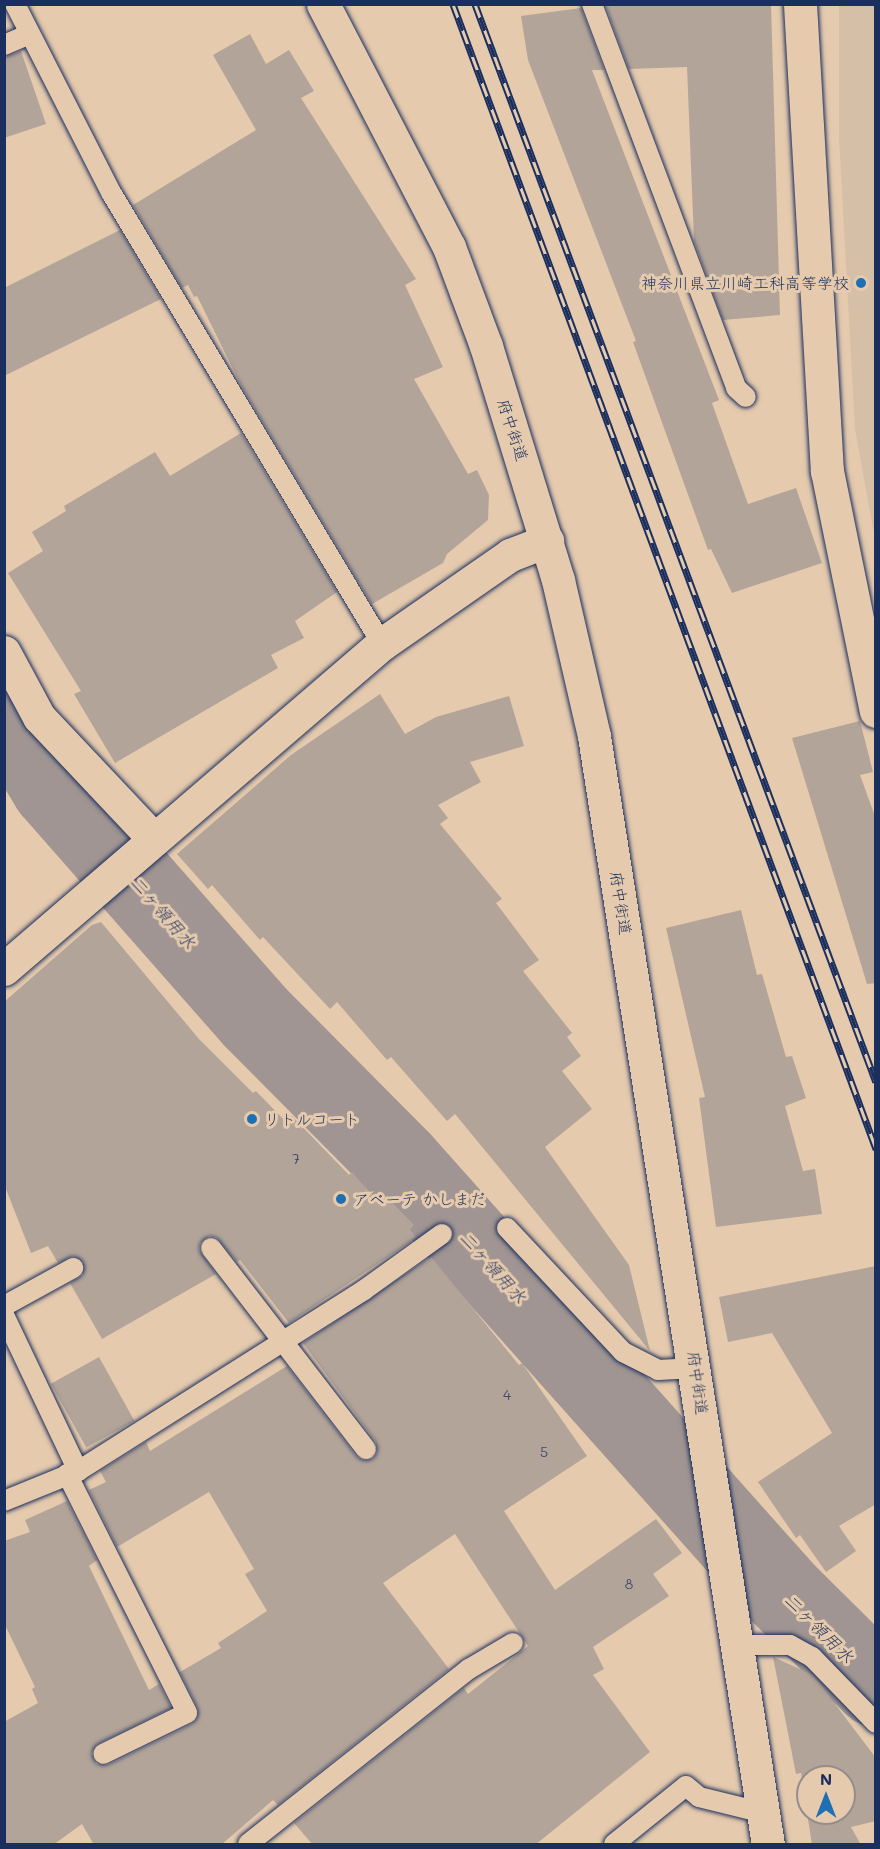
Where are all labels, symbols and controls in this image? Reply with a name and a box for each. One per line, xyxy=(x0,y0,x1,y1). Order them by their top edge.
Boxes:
place label: 神奈川県立川崎工科高等学校 xyxy=(641,273,849,293)
marker: 神奈川県立川崎工科高等学校 xyxy=(854,276,868,290)
street label: 府中街道 xyxy=(494,397,532,463)
street label: 府中街道 xyxy=(607,870,635,936)
water label: 二ヶ領用水 xyxy=(125,871,201,953)
place label: リトルコート xyxy=(264,1109,360,1129)
marker: リトルコート xyxy=(245,1112,259,1126)
house number: 7 xyxy=(292,1151,300,1167)
place label: アベーテ かしまだ xyxy=(353,1189,486,1209)
marker: アベーテ かしまだ xyxy=(334,1192,348,1206)
water label: 二ヶ領用水 xyxy=(455,1226,531,1308)
street label: 府中街道 xyxy=(684,1350,712,1416)
house number: 4 xyxy=(503,1387,511,1403)
house number: 5 xyxy=(540,1444,548,1460)
house number: 8 xyxy=(625,1576,633,1592)
water label: 二ヶ領用水 xyxy=(780,1589,858,1667)
north arrow xyxy=(796,1765,856,1825)
text: N xyxy=(820,1768,832,1789)

